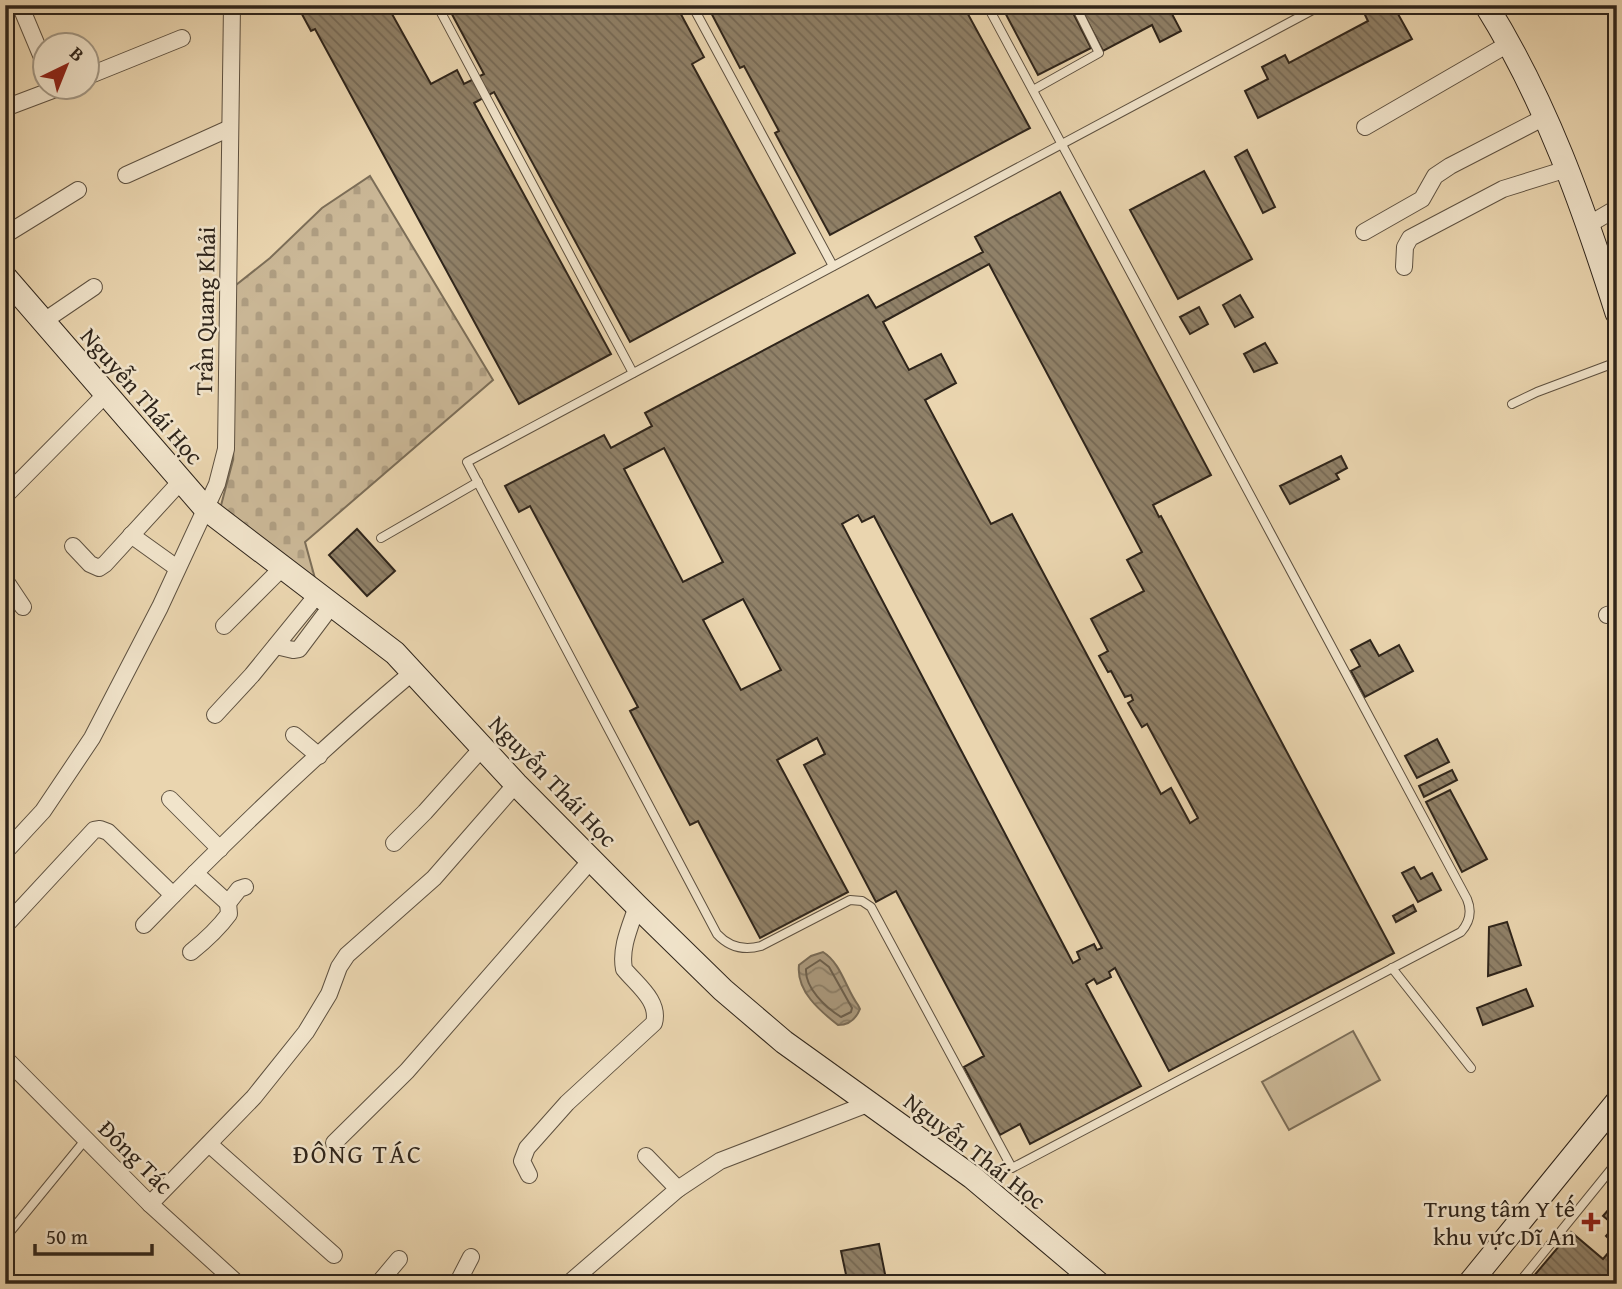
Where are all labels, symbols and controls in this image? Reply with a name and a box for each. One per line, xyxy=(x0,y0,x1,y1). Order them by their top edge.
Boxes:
north arrow xyxy=(32,32,102,102)
text: B xyxy=(64,39,91,68)
street label: Trần Quang Khải xyxy=(186,226,224,396)
street label: Nguyễn Thái Học xyxy=(72,320,212,473)
street label: Nguyễn Thái Học xyxy=(481,707,625,855)
street label: Nguyễn Thái Học xyxy=(897,1084,1054,1218)
street label: Đông Tác xyxy=(91,1112,181,1202)
district label: ĐÔNG TÁC xyxy=(293,1134,423,1173)
place label: Trung tâm Y tế khu vực Dĩ An xyxy=(1424,1191,1576,1254)
scale bar xyxy=(35,1212,152,1256)
marker: Trung tâm Y tế khu vực Dĩ An xyxy=(1581,1212,1601,1232)
text: 50 m xyxy=(46,1221,88,1252)

